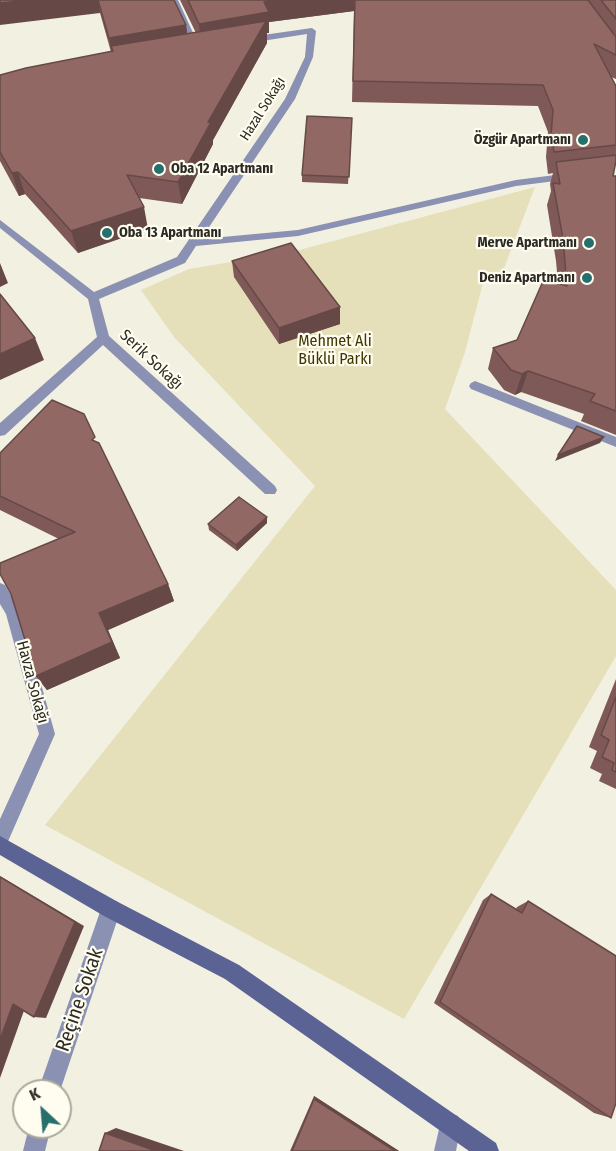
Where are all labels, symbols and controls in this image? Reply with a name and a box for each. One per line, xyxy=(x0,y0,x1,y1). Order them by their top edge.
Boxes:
street label: Hazal Sokağı xyxy=(237,74,289,144)
place label: Özgür Apartmanı xyxy=(474,132,571,148)
marker: Özgür Apartmanı xyxy=(576,133,590,147)
place label: Oba 12 Apartmanı xyxy=(171,161,273,177)
marker: Oba 12 Apartmanı xyxy=(152,162,166,176)
place label: Oba 13 Apartmanı xyxy=(119,225,221,241)
marker: Oba 13 Apartmanı xyxy=(100,226,114,240)
place label: Merve Apartmanı xyxy=(478,235,577,251)
marker: Merve Apartmanı xyxy=(582,236,596,250)
place label: Deniz Apartmanı xyxy=(479,270,575,286)
marker: Deniz Apartmanı xyxy=(580,271,594,285)
street label: Serik Sokağı xyxy=(115,326,187,394)
park label: Mehmet Ali Büklü Parkı xyxy=(298,332,372,370)
street label: Havza Sokağı xyxy=(12,638,52,726)
street label: Reçine Sokak xyxy=(51,945,109,1055)
north arrow xyxy=(12,1079,72,1139)
text: K xyxy=(26,1084,43,1105)

